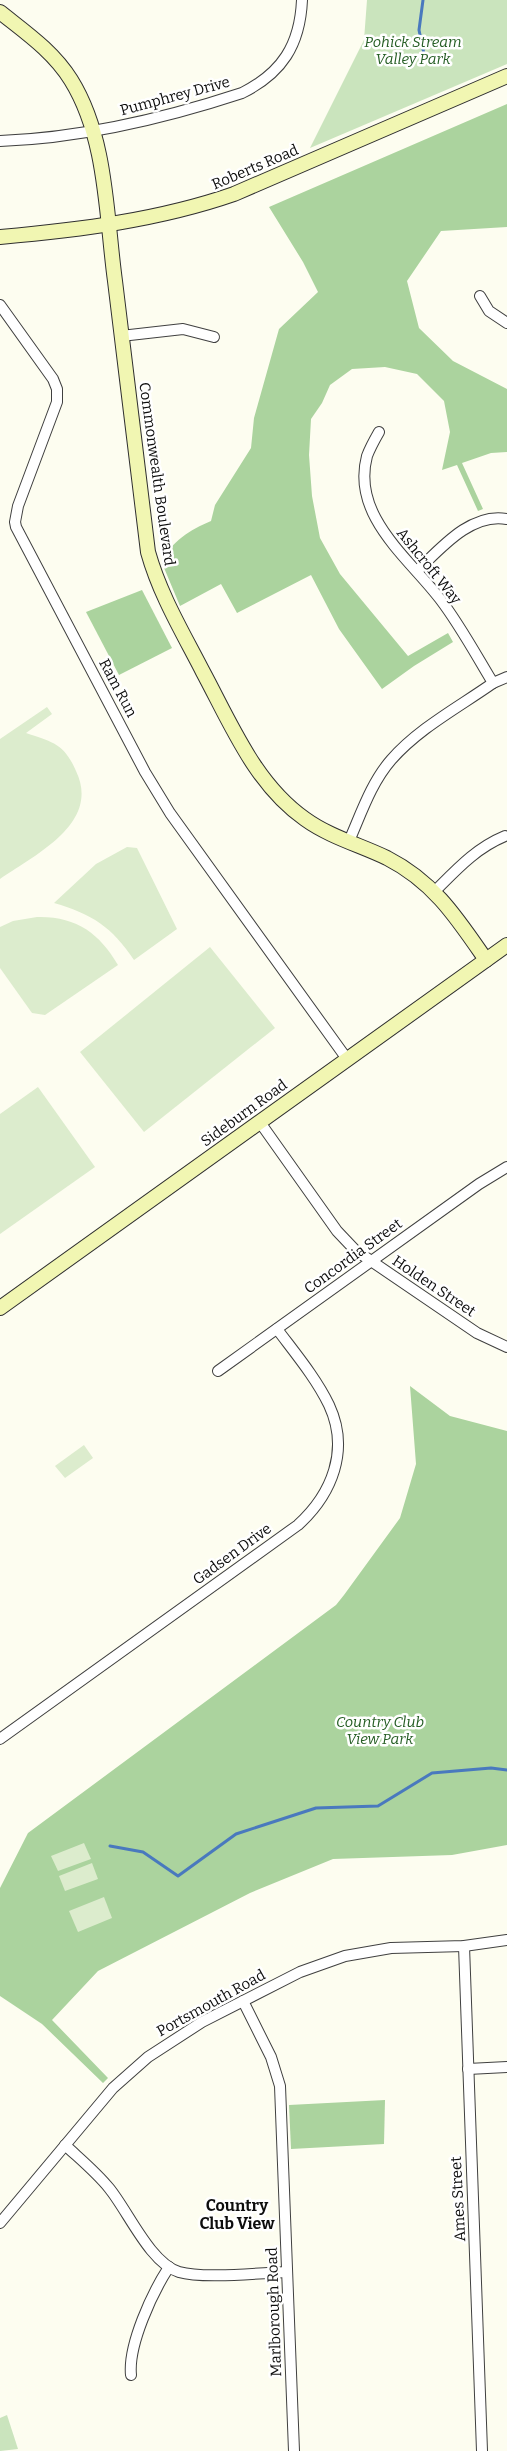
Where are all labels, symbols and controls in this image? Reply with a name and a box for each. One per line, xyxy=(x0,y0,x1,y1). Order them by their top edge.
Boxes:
park label: Pohick Stream Valley Park xyxy=(364,33,462,68)
street label: Pumphrey Drive xyxy=(118,73,232,119)
street label: Roberts Road xyxy=(209,141,301,193)
street label: Commonwealth Boulevard xyxy=(135,381,179,567)
street label: Ashcroft Way xyxy=(393,524,465,608)
street label: Ram Run xyxy=(95,656,141,721)
street label: Sideburn Road xyxy=(197,1076,291,1150)
street label: Concordia Street xyxy=(301,1214,406,1298)
street label: Holden Street xyxy=(389,1252,480,1321)
street label: Gadsen Drive xyxy=(189,1519,275,1589)
park label: Country Club View Park xyxy=(336,1713,424,1748)
street label: Portsmouth Road xyxy=(153,1966,269,2040)
street label: Ames Street xyxy=(447,2155,469,2242)
district label: Country Club View xyxy=(200,2196,275,2233)
street label: Marlborough Road xyxy=(263,2247,285,2377)

